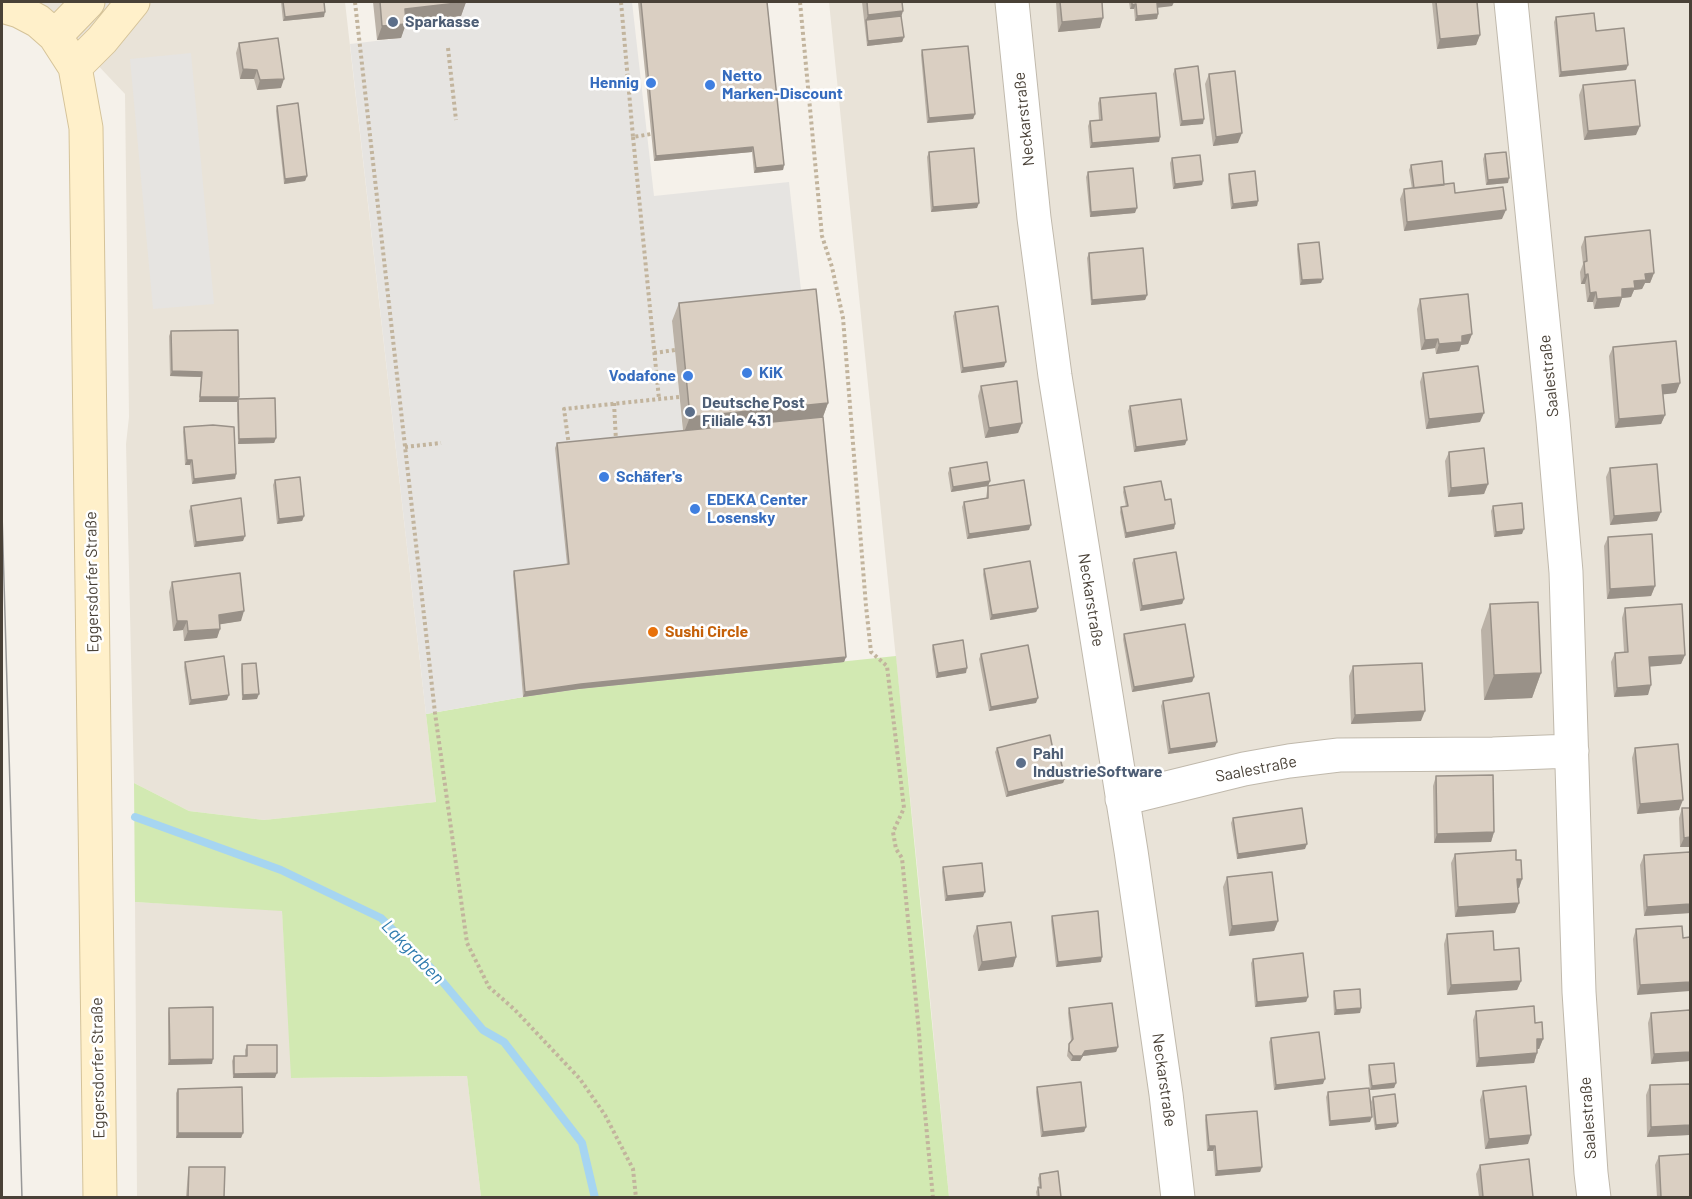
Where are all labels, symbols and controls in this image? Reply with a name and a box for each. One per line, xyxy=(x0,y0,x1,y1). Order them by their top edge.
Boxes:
place label: Sparkasse xyxy=(405,12,479,32)
marker: Sparkasse xyxy=(386,15,400,29)
place label: Netto Marken-Discount xyxy=(722,66,843,104)
street label: Neckarstraße xyxy=(1010,71,1038,167)
place label: Hennig xyxy=(590,73,639,93)
marker: Hennig xyxy=(644,76,658,90)
marker: Netto Marken-Discount xyxy=(703,78,717,92)
street label: Saalestraße xyxy=(1535,334,1563,418)
place label: KiK xyxy=(759,363,783,383)
place label: Vodafone xyxy=(609,366,676,386)
marker: KiK xyxy=(740,366,754,380)
marker: Vodafone xyxy=(681,369,695,383)
place label: Deutsche Post Filiale 431 xyxy=(702,393,805,431)
marker: Deutsche Post Filiale 431 xyxy=(683,405,697,419)
place label: Schäfer's xyxy=(616,467,683,487)
marker: Schäfer's xyxy=(597,470,611,484)
place label: EDEKA Center Losensky xyxy=(707,490,808,528)
marker: EDEKA Center Losensky xyxy=(688,502,702,516)
street label: Eggersdorfer Straße xyxy=(81,511,103,653)
street label: Neckarstraße xyxy=(1074,552,1108,648)
place label: Sushi Circle xyxy=(665,622,748,642)
marker: Sushi Circle xyxy=(646,625,660,639)
place label: Pahl IndustrieSoftware xyxy=(1033,744,1162,782)
street label: Saalestraße xyxy=(1214,752,1298,786)
marker: Pahl IndustrieSoftware xyxy=(1014,756,1028,770)
water label: Lakgraben xyxy=(377,915,449,989)
street label: Eggersdorfer Straße xyxy=(87,997,109,1139)
street label: Neckarstraße xyxy=(1148,1032,1180,1128)
street label: Saalestraße xyxy=(1576,1076,1600,1160)

